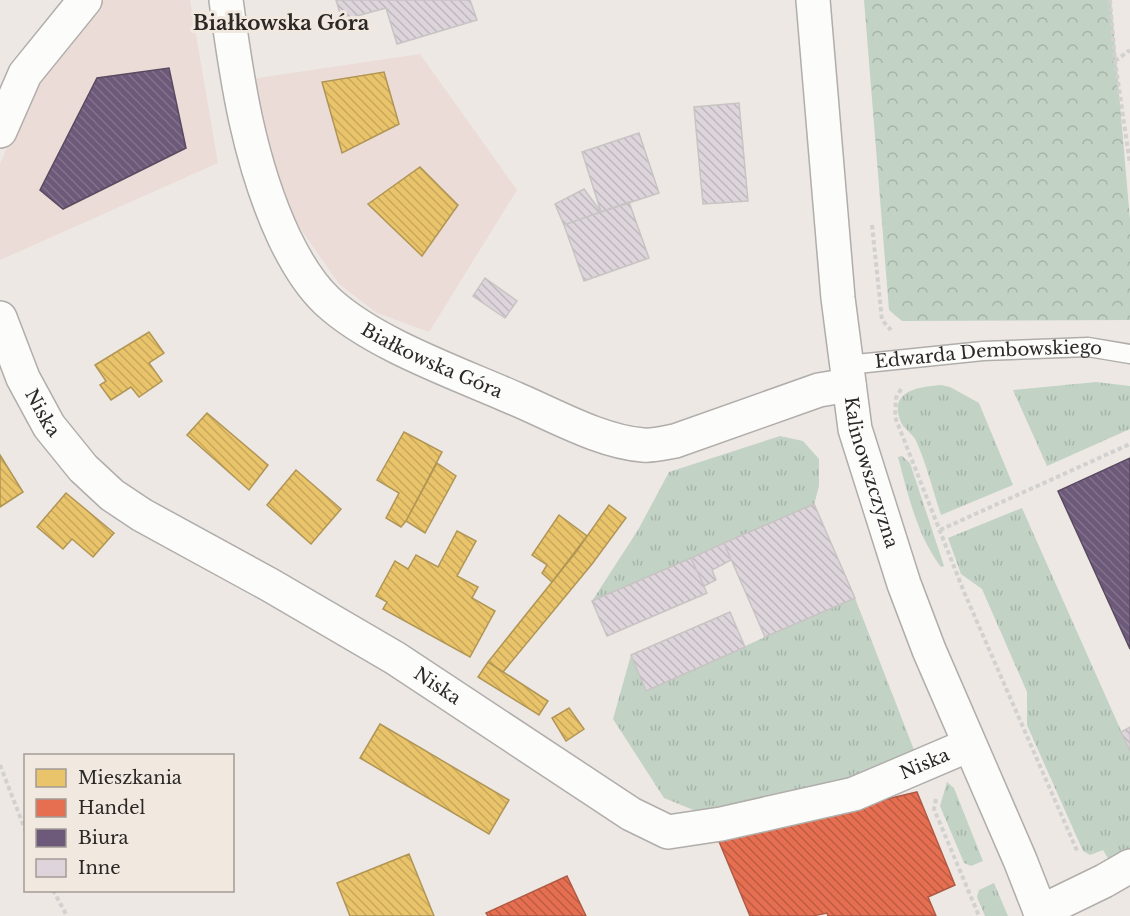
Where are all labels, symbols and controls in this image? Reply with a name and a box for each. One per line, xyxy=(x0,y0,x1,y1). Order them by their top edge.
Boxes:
district label: Białkowska Góra xyxy=(193,11,370,35)
street label: Białkowska Góra xyxy=(357,319,506,403)
street label: Edwarda Dembowskiego xyxy=(874,336,1104,373)
street label: Niska xyxy=(20,385,64,441)
street label: Kalinowszczyzna xyxy=(840,395,903,551)
street label: Niska xyxy=(410,663,465,709)
street label: Niska xyxy=(897,744,953,784)
legend xyxy=(24,754,234,892)
text: Mieszkania xyxy=(78,767,182,789)
text: Handel xyxy=(78,797,145,819)
text: Biura xyxy=(78,827,129,849)
text: Inne xyxy=(78,857,121,879)

